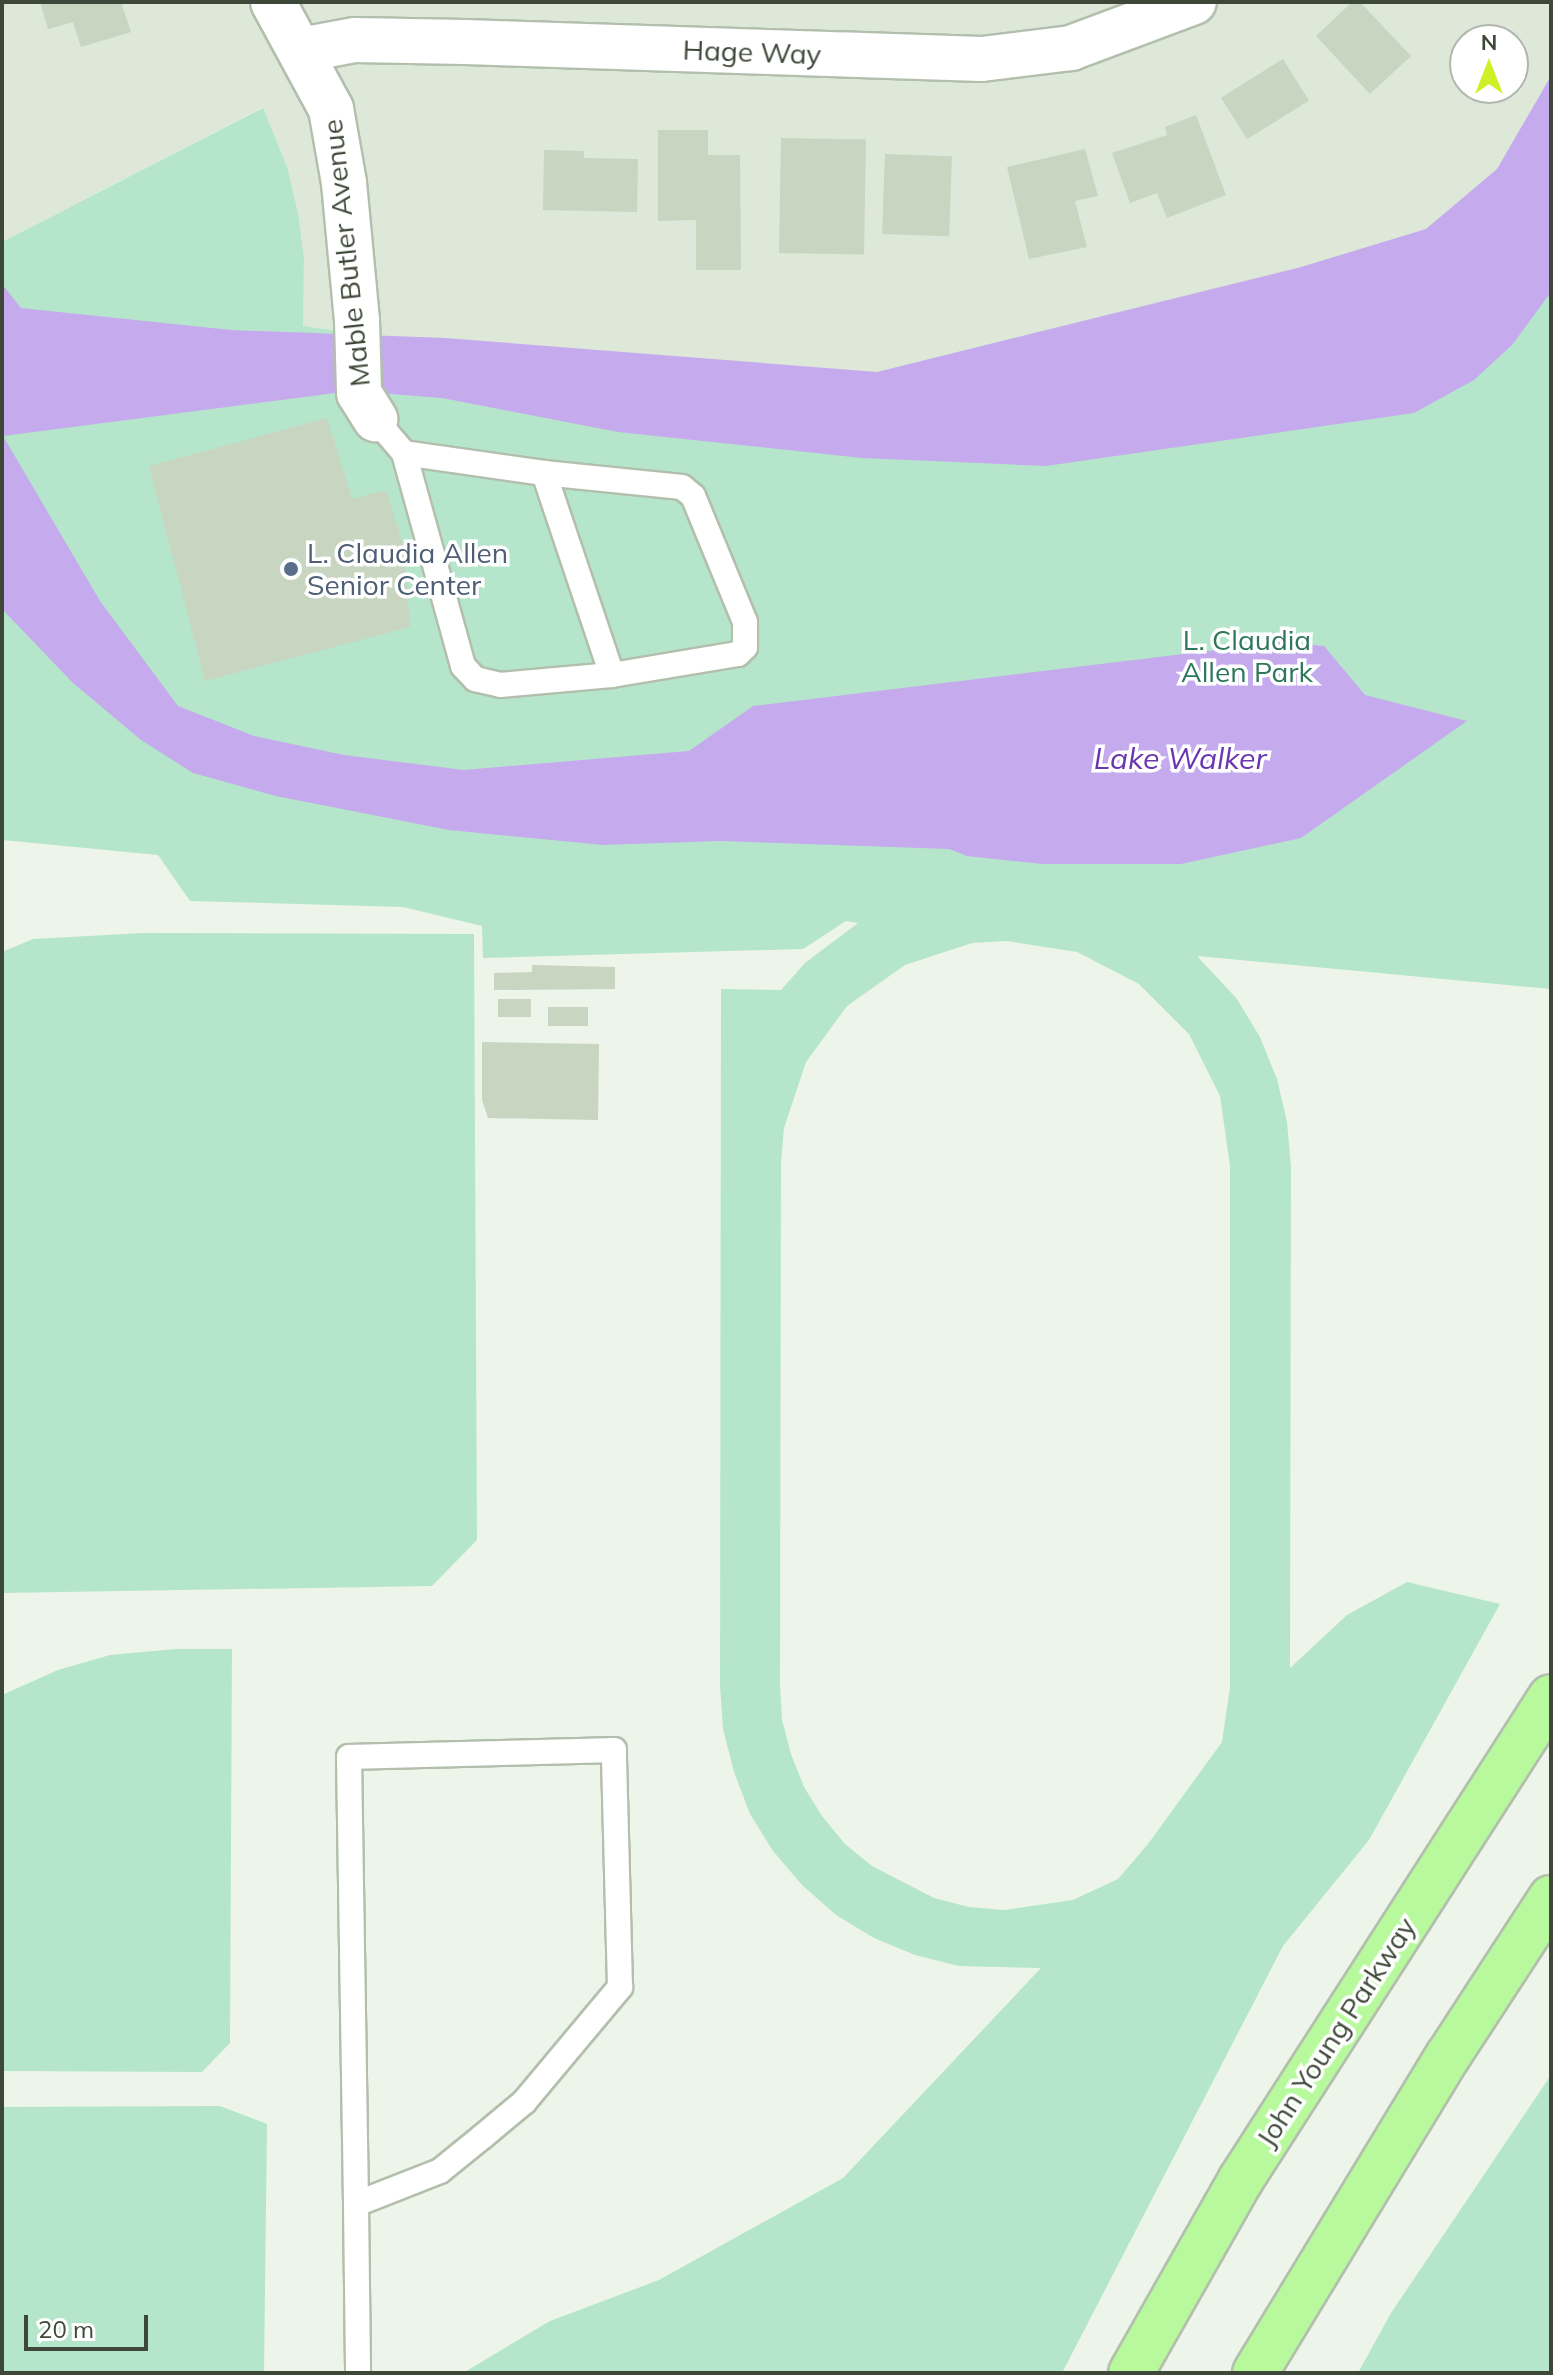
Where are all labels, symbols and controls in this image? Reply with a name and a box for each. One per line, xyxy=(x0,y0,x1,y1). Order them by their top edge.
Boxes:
north arrow xyxy=(1449,24,1529,104)
text: N xyxy=(1481,28,1497,56)
street label: Hage Way xyxy=(682,33,822,71)
street label: Mable Butler Avenue xyxy=(315,118,377,388)
place label: L. Claudia Allen Senior Center xyxy=(307,536,508,602)
marker: L. Claudia Allen Senior Center xyxy=(282,560,300,578)
park label: L. Claudia Allen Park xyxy=(1181,623,1313,689)
water label: Lake Walker xyxy=(1094,740,1266,776)
street label: John Young Parkway xyxy=(1249,1911,1423,2153)
scale bar xyxy=(28,2299,152,2349)
text: 20 m xyxy=(38,2314,94,2344)

